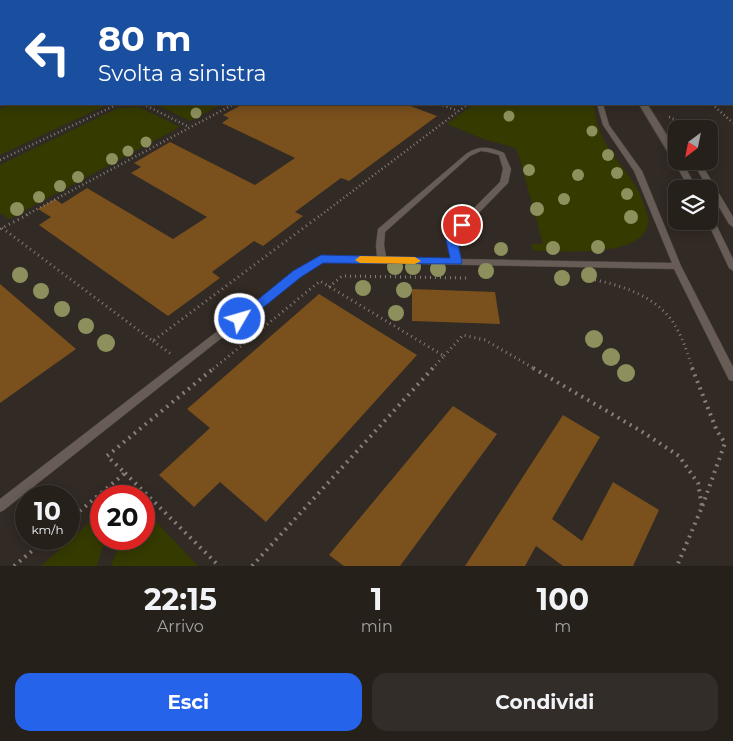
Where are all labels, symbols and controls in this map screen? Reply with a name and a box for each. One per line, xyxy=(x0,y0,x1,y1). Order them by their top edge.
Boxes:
text: 80 m xyxy=(98,17,192,60)
icon: left xyxy=(15,20,80,85)
text: Svolta a sinistra xyxy=(98,60,266,87)
north arrow xyxy=(668,120,718,170)
map controls xyxy=(668,120,718,230)
button: layers xyxy=(668,180,718,230)
pin xyxy=(441,204,483,246)
icon: arrive xyxy=(448,211,476,239)
position arrow xyxy=(213,292,265,344)
speed limit sign: 20 xyxy=(90,485,155,550)
text: 10 xyxy=(34,496,61,526)
text: km/h xyxy=(31,522,64,537)
text: 22:15 xyxy=(144,581,217,618)
text: 1 xyxy=(371,581,383,618)
text: 100 xyxy=(537,581,589,618)
text: Arrivo xyxy=(157,617,204,636)
text: min xyxy=(361,617,393,636)
text: m xyxy=(554,617,571,636)
button: Esci xyxy=(15,673,362,731)
button: Condividi xyxy=(372,673,718,731)

